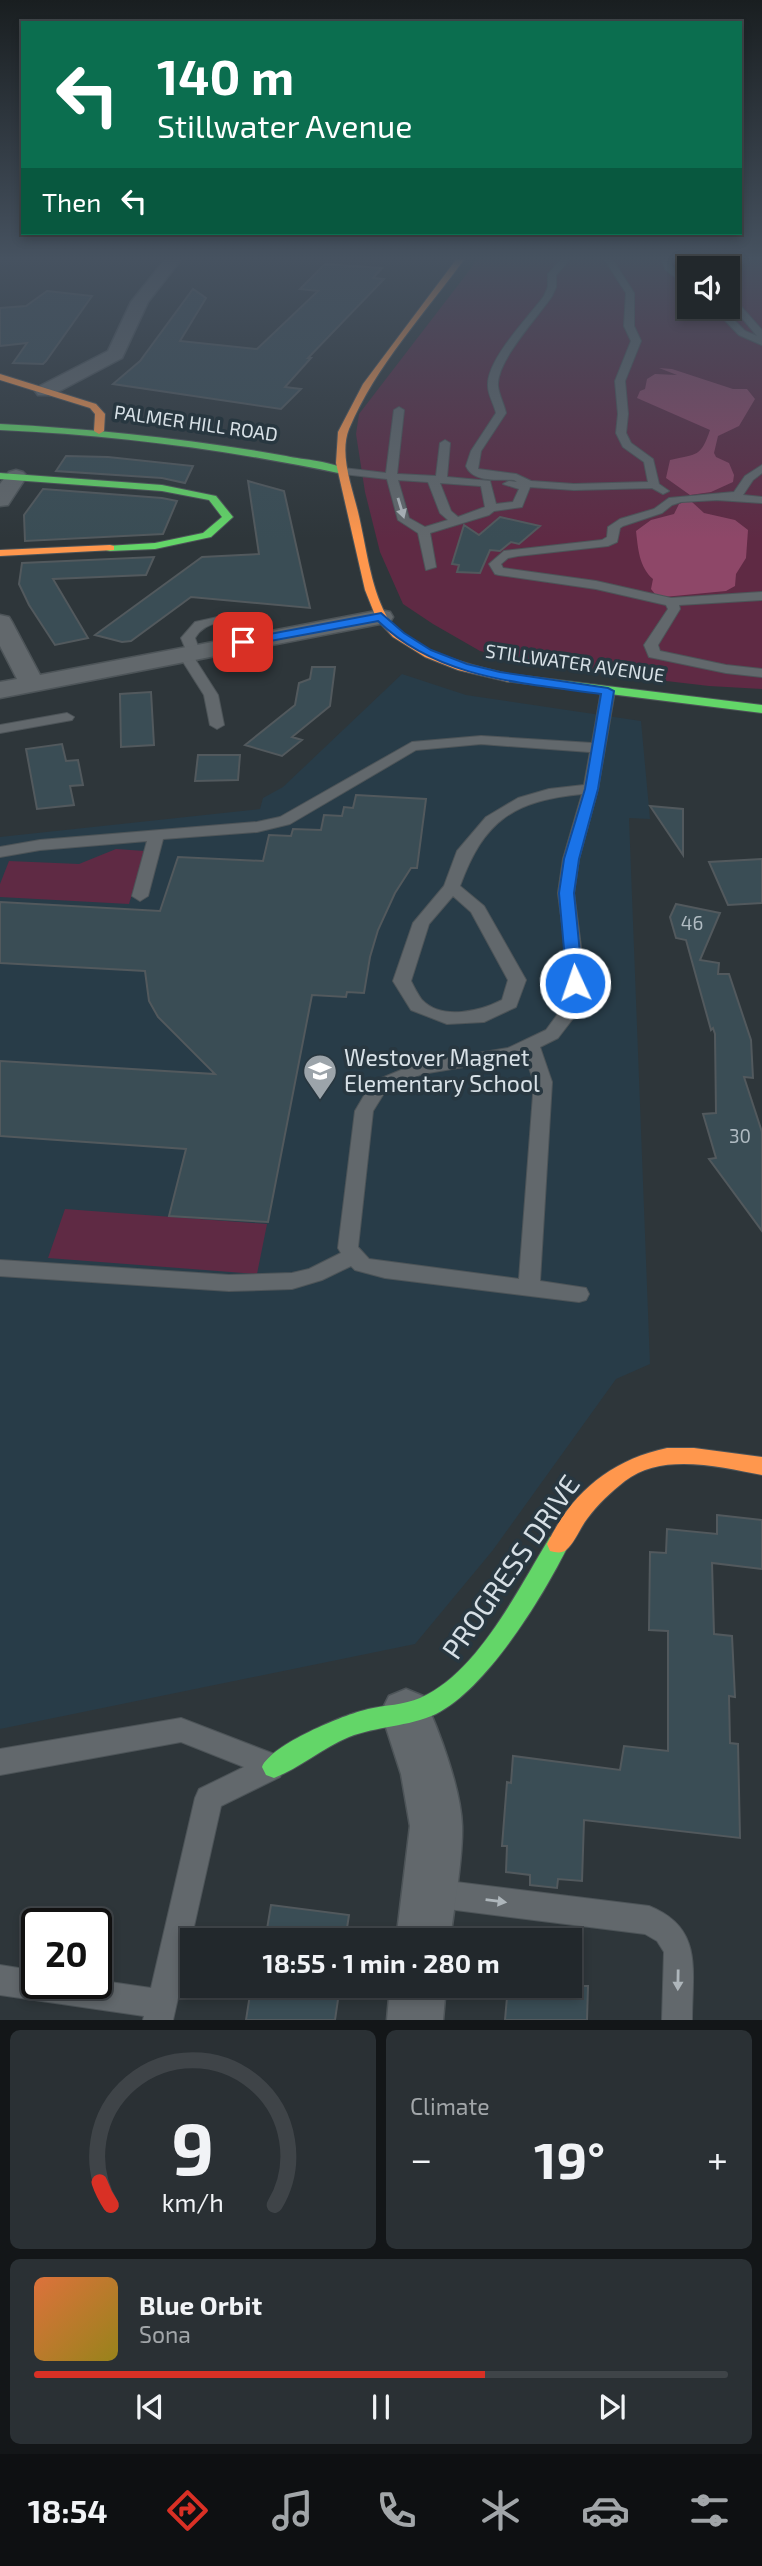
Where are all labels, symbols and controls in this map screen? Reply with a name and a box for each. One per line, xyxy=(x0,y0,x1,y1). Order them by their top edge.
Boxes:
text: 140 m xyxy=(157,46,294,105)
icon: left xyxy=(42,49,133,140)
text: Stillwater Avenue xyxy=(157,106,412,144)
icon: left xyxy=(115,182,153,220)
text: Then xyxy=(42,186,101,217)
map controls xyxy=(677,256,740,319)
button: sound xyxy=(677,256,740,319)
street label: PALMER HILL ROAD xyxy=(113,400,279,445)
one-way arrow xyxy=(396,498,407,519)
pin xyxy=(213,612,273,672)
icon: arrive xyxy=(224,623,262,661)
street label: STILLWATER AVENUE xyxy=(484,639,666,686)
house number: 46 xyxy=(681,911,703,934)
position arrow xyxy=(538,946,612,1020)
place label: Westover Magnet Elementary School xyxy=(344,1043,540,1097)
school or university icon: Westover Magnet Elementary School xyxy=(301,1052,339,1101)
house number: 30 xyxy=(729,1124,751,1147)
street label: PROGRESS DRIVE xyxy=(434,1468,586,1665)
one-way arrow xyxy=(486,1895,508,1906)
speed limit sign: 20 xyxy=(21,1908,112,1999)
text: 18:55 · 1 min · 280 m xyxy=(262,1947,500,1978)
one-way arrow xyxy=(672,1970,684,1992)
text: Climate xyxy=(410,2092,490,2120)
text: 9 xyxy=(172,2103,214,2191)
text: 19° xyxy=(534,2127,605,2189)
text: − xyxy=(410,2135,432,2181)
text: + xyxy=(707,2135,728,2181)
text: km/h xyxy=(162,2187,224,2217)
text: Blue Orbit xyxy=(139,2289,262,2320)
text: Sona xyxy=(139,2320,191,2348)
icon: previous xyxy=(131,2388,169,2426)
icon: pause xyxy=(362,2388,400,2426)
icon: next xyxy=(593,2388,631,2426)
icon: directions xyxy=(163,2486,212,2535)
icon: music xyxy=(268,2486,317,2535)
icon: phone xyxy=(372,2486,421,2535)
icon: climate xyxy=(476,2486,525,2535)
icon: car xyxy=(581,2486,630,2535)
icon: filters xyxy=(685,2486,734,2535)
text: 18:54 xyxy=(28,2491,108,2529)

